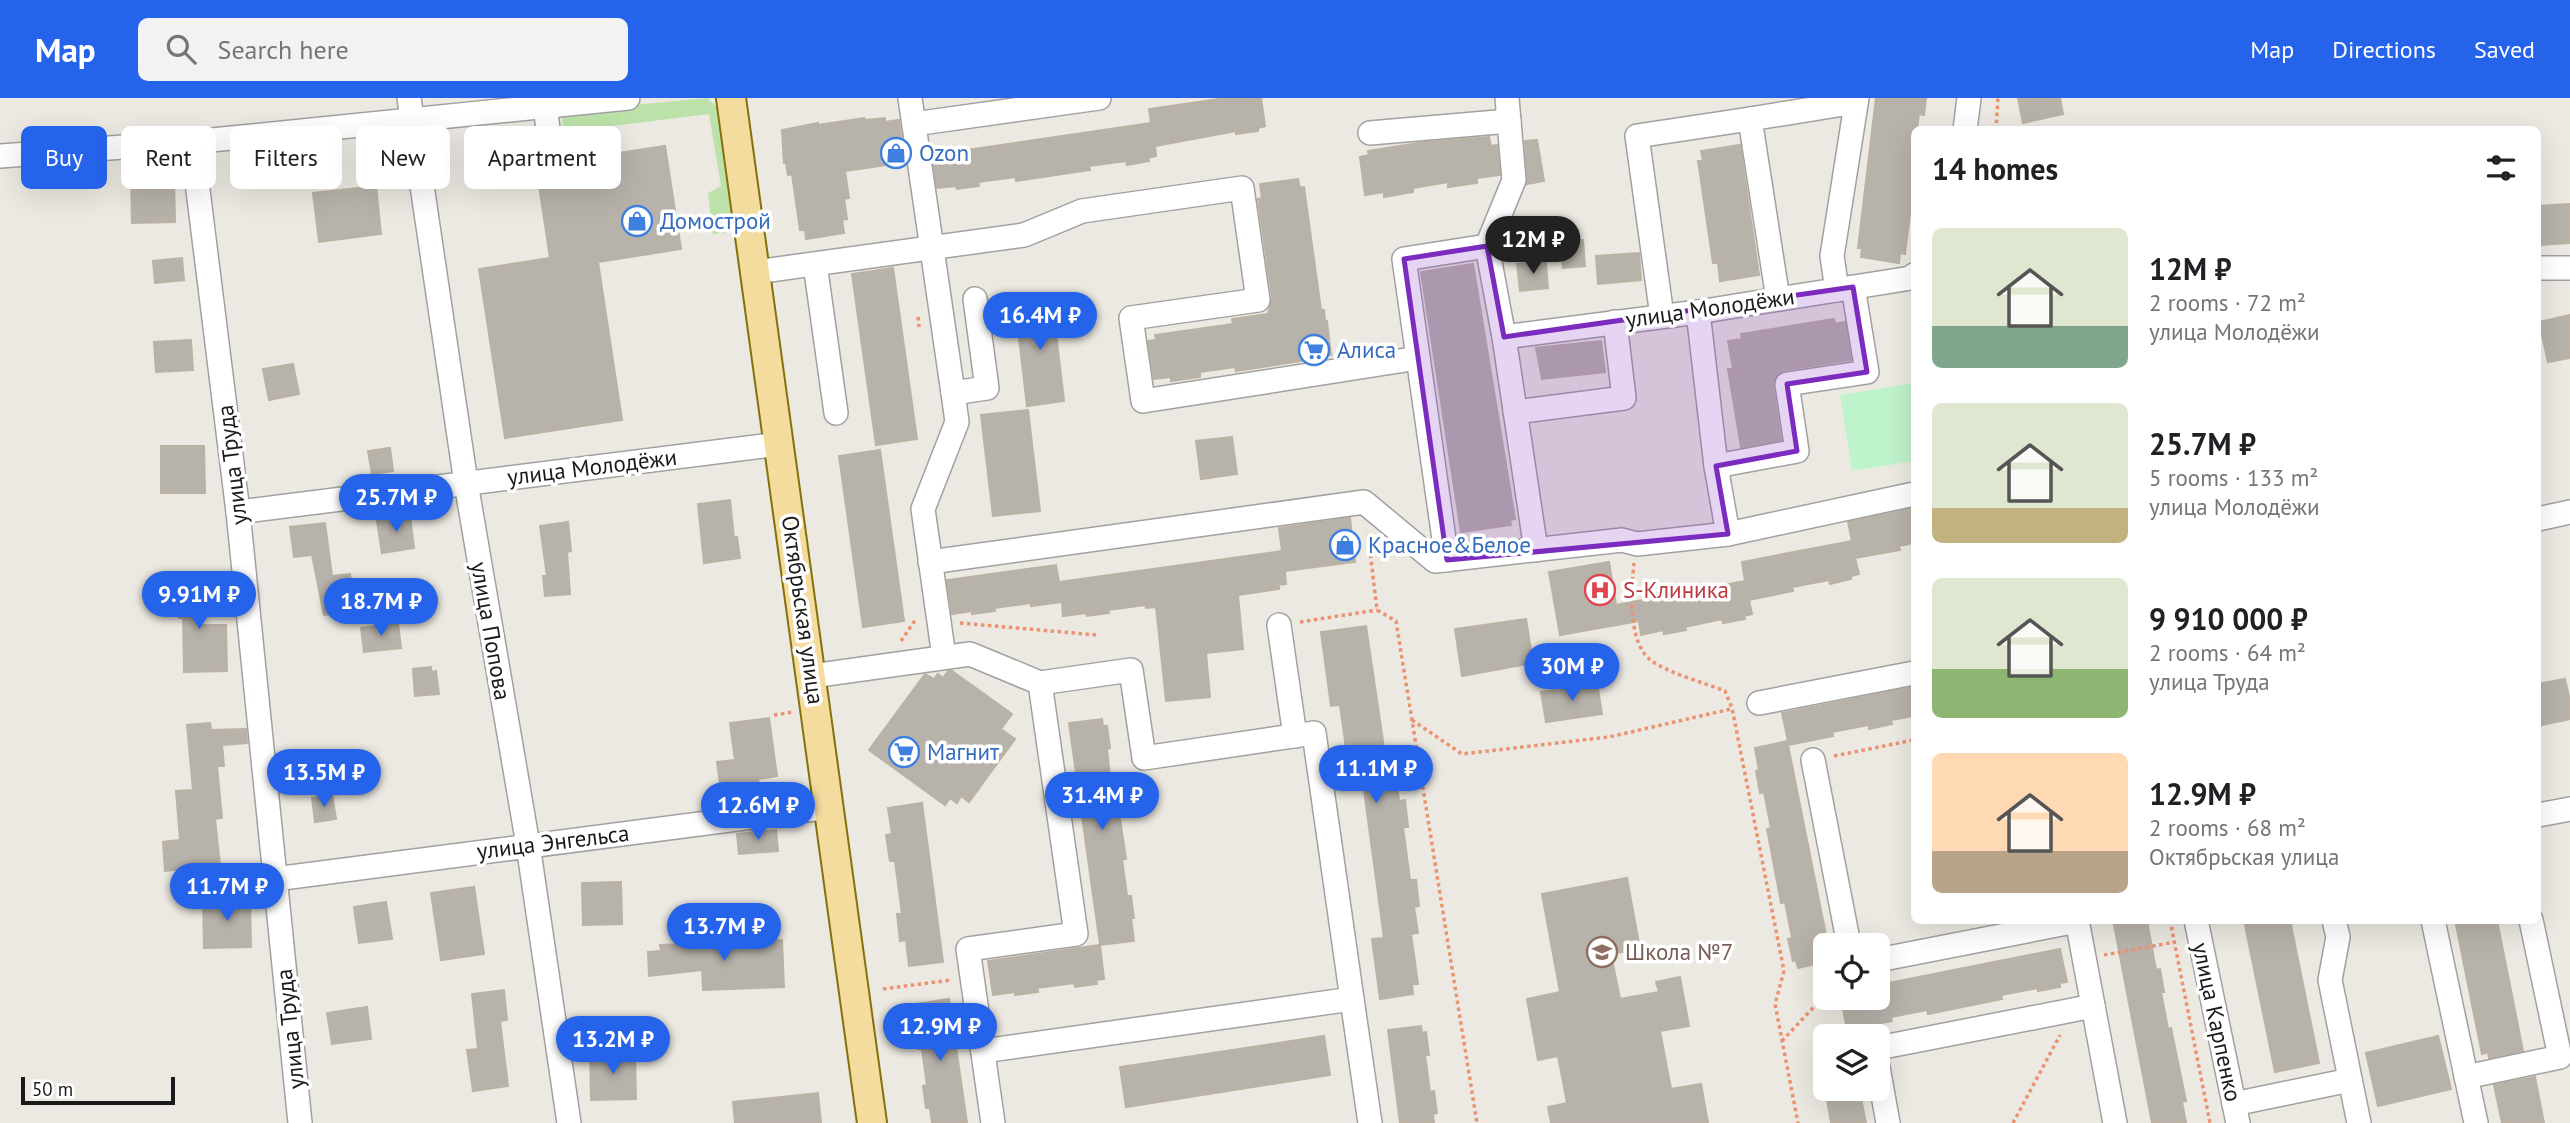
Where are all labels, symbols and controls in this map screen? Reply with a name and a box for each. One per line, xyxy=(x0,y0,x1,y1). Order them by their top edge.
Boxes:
search box xyxy=(138,18,628,81)
text: Map xyxy=(35,28,96,71)
icon: search xyxy=(162,30,200,68)
text: Search here xyxy=(218,33,349,66)
text: Map xyxy=(2250,34,2294,65)
text: Directions xyxy=(2332,34,2436,65)
text: Saved xyxy=(2474,34,2535,65)
chip: Buy xyxy=(21,126,107,189)
chip: Rent xyxy=(121,126,216,189)
chip: Filters xyxy=(230,126,342,189)
chip: New xyxy=(356,126,450,189)
chip: Apartment xyxy=(464,126,621,189)
shop icon: Ozon xyxy=(879,136,913,170)
place label: Ozon xyxy=(919,138,969,167)
text: 14 homes xyxy=(1932,149,2058,188)
icon: filters xyxy=(2482,149,2520,187)
shop icon: Домострой xyxy=(620,204,654,238)
place label: Домострой xyxy=(660,206,771,235)
pin: 12M ₽ xyxy=(1484,216,1582,276)
text: 12M ₽ xyxy=(1501,224,1565,253)
text: 12M ₽ xyxy=(2149,249,2232,288)
icon: home xyxy=(1988,256,2072,340)
street label: улица Молодёжи xyxy=(1623,281,1796,334)
text: 2 rooms · 72 m² xyxy=(2149,288,2306,317)
pin: 16.4M ₽ xyxy=(975,292,1105,352)
text: 16.4M ₽ xyxy=(999,300,1081,329)
text: улица Молодёжи xyxy=(2149,317,2320,346)
supermarket icon: Алиса xyxy=(1297,333,1331,367)
place label: Алиса xyxy=(1337,335,1396,364)
street label: улица Труда xyxy=(210,403,253,527)
text: 25.7M ₽ xyxy=(2149,424,2256,463)
icon: home xyxy=(1988,431,2072,515)
street label: улица Молодёжи xyxy=(506,442,678,491)
text: 5 rooms · 133 m² xyxy=(2149,463,2318,492)
pin: 25.7M ₽ xyxy=(331,474,461,534)
text: 25.7M ₽ xyxy=(355,482,437,511)
text: улица Молодёжи xyxy=(2149,492,2320,521)
street label: Октябрьская улица xyxy=(776,514,831,706)
shop icon: Красное&Белое xyxy=(1328,528,1362,562)
place label: Красное&Белое xyxy=(1368,530,1531,559)
street label: улица Попова xyxy=(465,560,518,702)
pin: 9.91M ₽ xyxy=(134,572,264,631)
hospital icon: S-Клиника xyxy=(1583,573,1617,607)
place label: S-Клиника xyxy=(1623,575,1729,604)
pin: 18.7M ₽ xyxy=(316,578,446,638)
text: 9.91M ₽ xyxy=(158,579,240,608)
text: 18.7M ₽ xyxy=(340,586,422,615)
text: 9 910 000 ₽ xyxy=(2149,599,2308,638)
icon: home xyxy=(1988,606,2072,690)
text: 2 rooms · 64 m² xyxy=(2149,638,2306,667)
pin: 30M ₽ xyxy=(1523,644,1621,703)
text: 30M ₽ xyxy=(1540,651,1604,680)
text: улица Труда xyxy=(2149,667,2270,696)
supermarket icon: Магнит xyxy=(887,735,921,769)
place label: Магнит xyxy=(927,737,1000,766)
pin: 11.1M ₽ xyxy=(1311,746,1441,805)
pin: 13.5M ₽ xyxy=(259,750,389,809)
text: 11.1M ₽ xyxy=(1335,753,1417,782)
text: 13.5M ₽ xyxy=(283,757,365,786)
pin: 31.4M ₽ xyxy=(1037,772,1167,832)
text: 12.9M ₽ xyxy=(2149,774,2256,813)
text: 31.4M ₽ xyxy=(1061,780,1143,809)
icon: home xyxy=(1988,781,2072,865)
pin: 12.6M ₽ xyxy=(693,782,823,842)
text: 12.6M ₽ xyxy=(717,790,799,819)
text: 2 rooms · 68 m² xyxy=(2149,813,2306,842)
street label: улица Энгельса xyxy=(475,818,631,865)
text: Октябрьская улица xyxy=(2149,842,2339,871)
pin: 11.7M ₽ xyxy=(162,864,292,923)
text: 11.7M ₽ xyxy=(186,871,268,900)
pin: 13.7M ₽ xyxy=(659,904,789,963)
text: 13.7M ₽ xyxy=(683,911,765,940)
map controls xyxy=(1813,933,1890,1101)
button: locate xyxy=(1813,933,1890,1010)
school or university icon: Школа №7 xyxy=(1585,935,1619,969)
place label: Школа №7 xyxy=(1625,937,1733,966)
street label: улица Карпенко xyxy=(2186,940,2249,1104)
street label: улица Труда xyxy=(269,968,310,1091)
pin: 12.9M ₽ xyxy=(875,1004,1005,1063)
text: 12.9M ₽ xyxy=(899,1011,981,1040)
pin: 13.2M ₽ xyxy=(548,1016,678,1076)
text: 13.2M ₽ xyxy=(572,1024,654,1053)
button: layers xyxy=(1813,1024,1890,1101)
scale bar xyxy=(21,1074,175,1106)
text: 50 m xyxy=(32,1077,73,1101)

